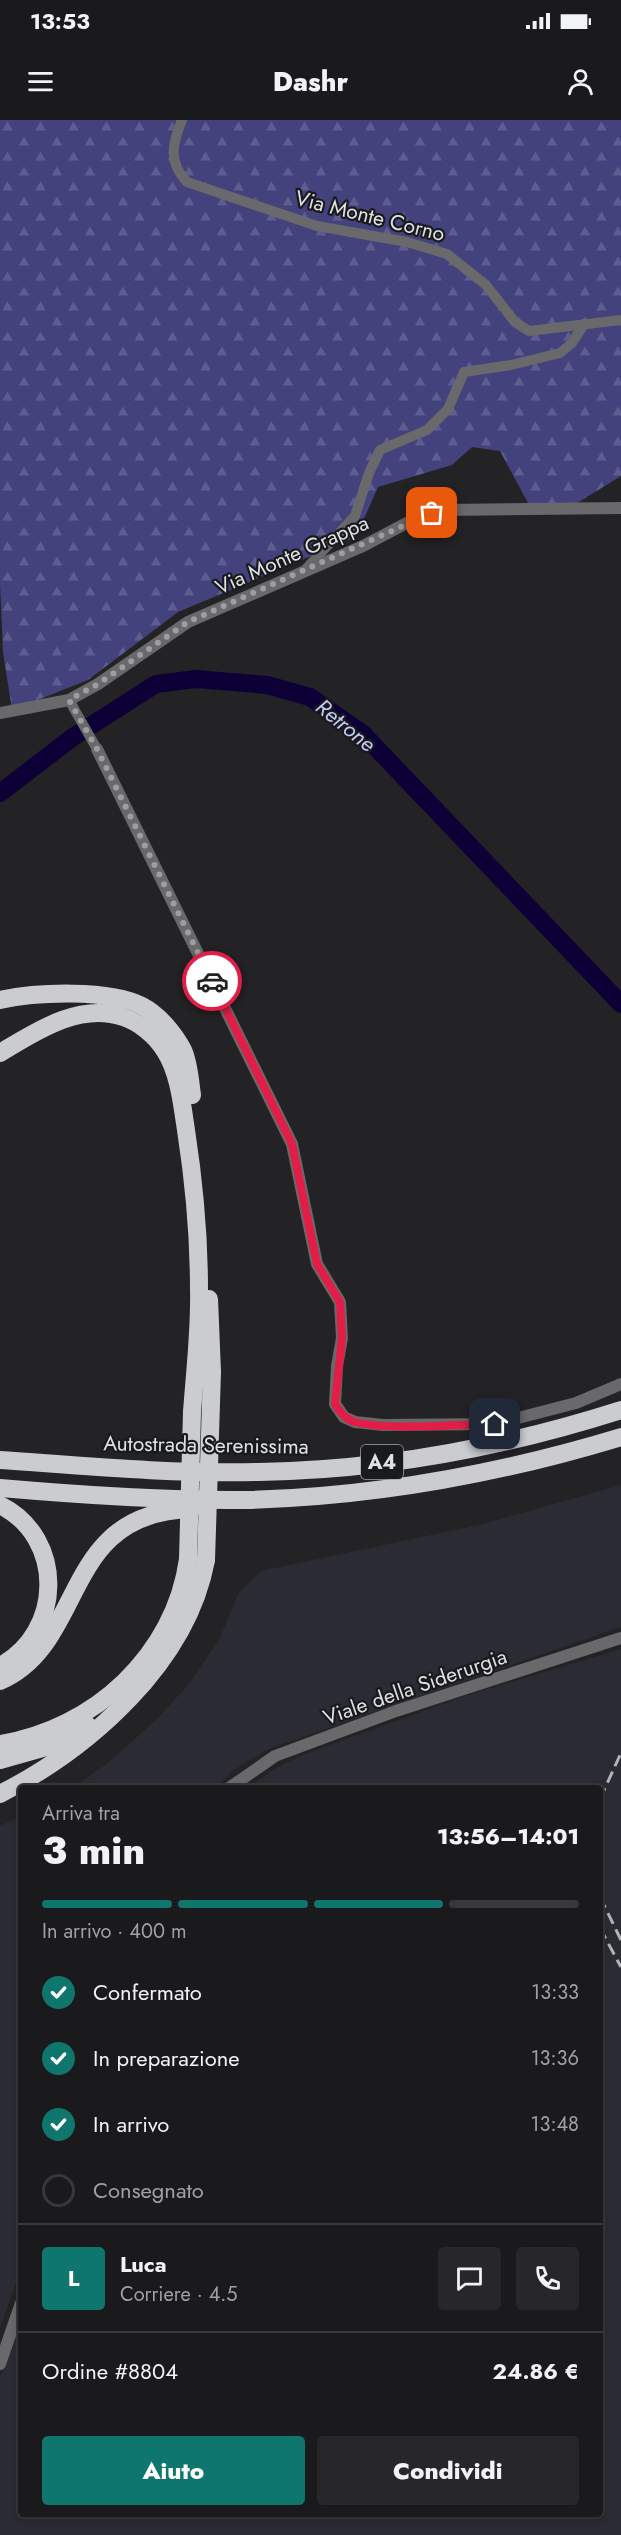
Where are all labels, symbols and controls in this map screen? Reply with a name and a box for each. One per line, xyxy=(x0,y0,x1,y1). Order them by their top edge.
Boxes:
text: 13:53 xyxy=(30,5,90,37)
text: Dashr xyxy=(273,62,348,101)
icon: menu xyxy=(24,65,57,98)
icon: person xyxy=(564,65,597,98)
street label: Via Monte Corno xyxy=(292,183,448,249)
pin xyxy=(406,487,457,538)
icon: bag xyxy=(415,496,448,529)
street label: Via Monte Grappa xyxy=(211,508,373,602)
water label: Retrone xyxy=(309,691,383,759)
courier xyxy=(182,951,242,1011)
icon: car xyxy=(196,965,229,998)
pin xyxy=(469,1398,520,1449)
icon: home xyxy=(478,1407,511,1440)
street label: Autostrada Serenissima xyxy=(103,1428,309,1462)
road number: A4 xyxy=(361,1445,403,1479)
street label: Viale della Siderurgia xyxy=(319,1641,511,1733)
text: Arriva tra xyxy=(42,1799,120,1828)
text: 13:56–14:01 xyxy=(437,1820,579,1852)
text: 3 min xyxy=(42,1822,145,1879)
text: In arrivo · 400 m xyxy=(42,1917,187,1946)
icon: check xyxy=(42,1976,75,2009)
text: Confermato xyxy=(93,1976,202,2008)
text: 13:33 xyxy=(531,1978,579,2007)
icon: check xyxy=(42,2042,75,2075)
text: In preparazione xyxy=(93,2042,240,2074)
text: 13:36 xyxy=(531,2044,579,2073)
icon: check xyxy=(42,2108,75,2141)
text: In arrivo xyxy=(93,2108,169,2140)
text: 13:48 xyxy=(531,2110,579,2139)
text: Consegnato xyxy=(93,2174,204,2206)
button: chat xyxy=(438,2247,501,2310)
button: phone xyxy=(516,2247,579,2310)
text: Luca xyxy=(120,2248,167,2280)
text: L xyxy=(68,2262,79,2294)
text: Corriere · 4.5 xyxy=(120,2280,238,2309)
text: Ordine #8804 xyxy=(42,2355,178,2387)
text: 24.86 € xyxy=(493,2355,579,2387)
button: Aiuto xyxy=(42,2436,305,2505)
button: Condividi xyxy=(317,2436,579,2505)

